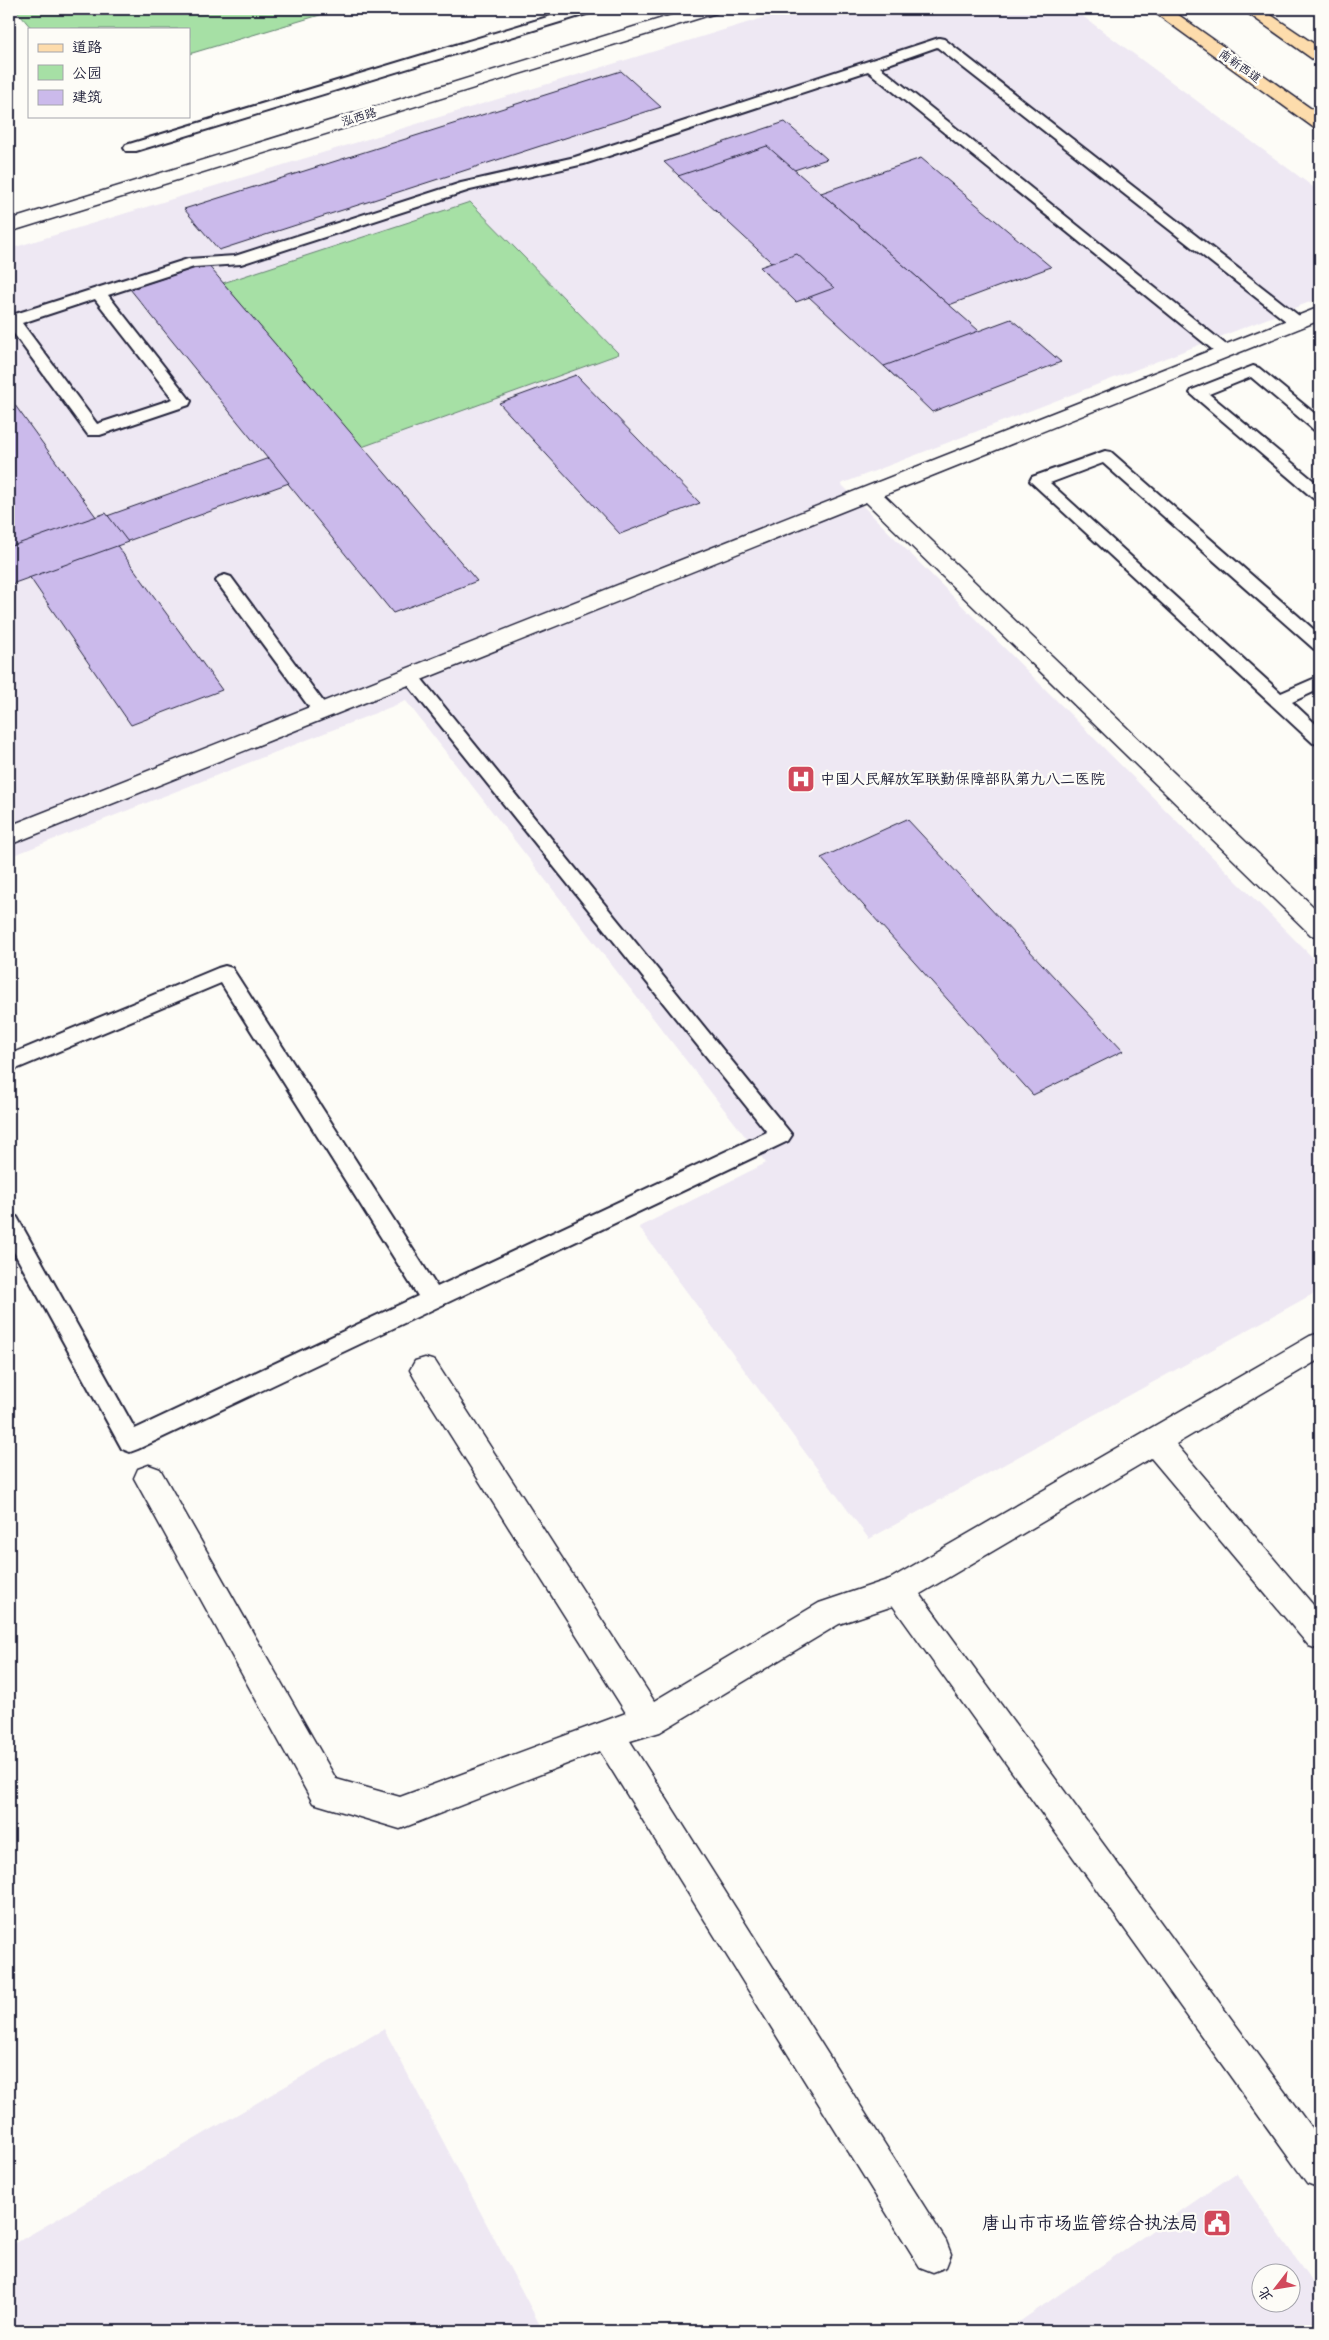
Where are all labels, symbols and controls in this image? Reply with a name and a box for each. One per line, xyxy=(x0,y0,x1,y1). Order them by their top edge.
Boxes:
legend xyxy=(28,28,190,118)
text: 道路 xyxy=(72,36,102,57)
street label: 南新西道 xyxy=(1216,45,1265,86)
text: 公园 xyxy=(72,62,102,83)
text: 建筑 xyxy=(72,86,102,107)
street label: 泓西路 xyxy=(339,103,379,130)
hospital icon: 中国人民解放军联勤保障部队第九八二医院 xyxy=(786,764,816,794)
place label: 中国人民解放军联勤保障部队第九八二医院 xyxy=(820,768,1105,789)
public building icon: 唐山市市场监管综合执法局 xyxy=(1202,2208,1232,2238)
place label: 唐山市市场监管综合执法局 xyxy=(982,2210,1198,2235)
north arrow xyxy=(1252,2262,1302,2312)
text: 北 xyxy=(1253,2284,1276,2306)

